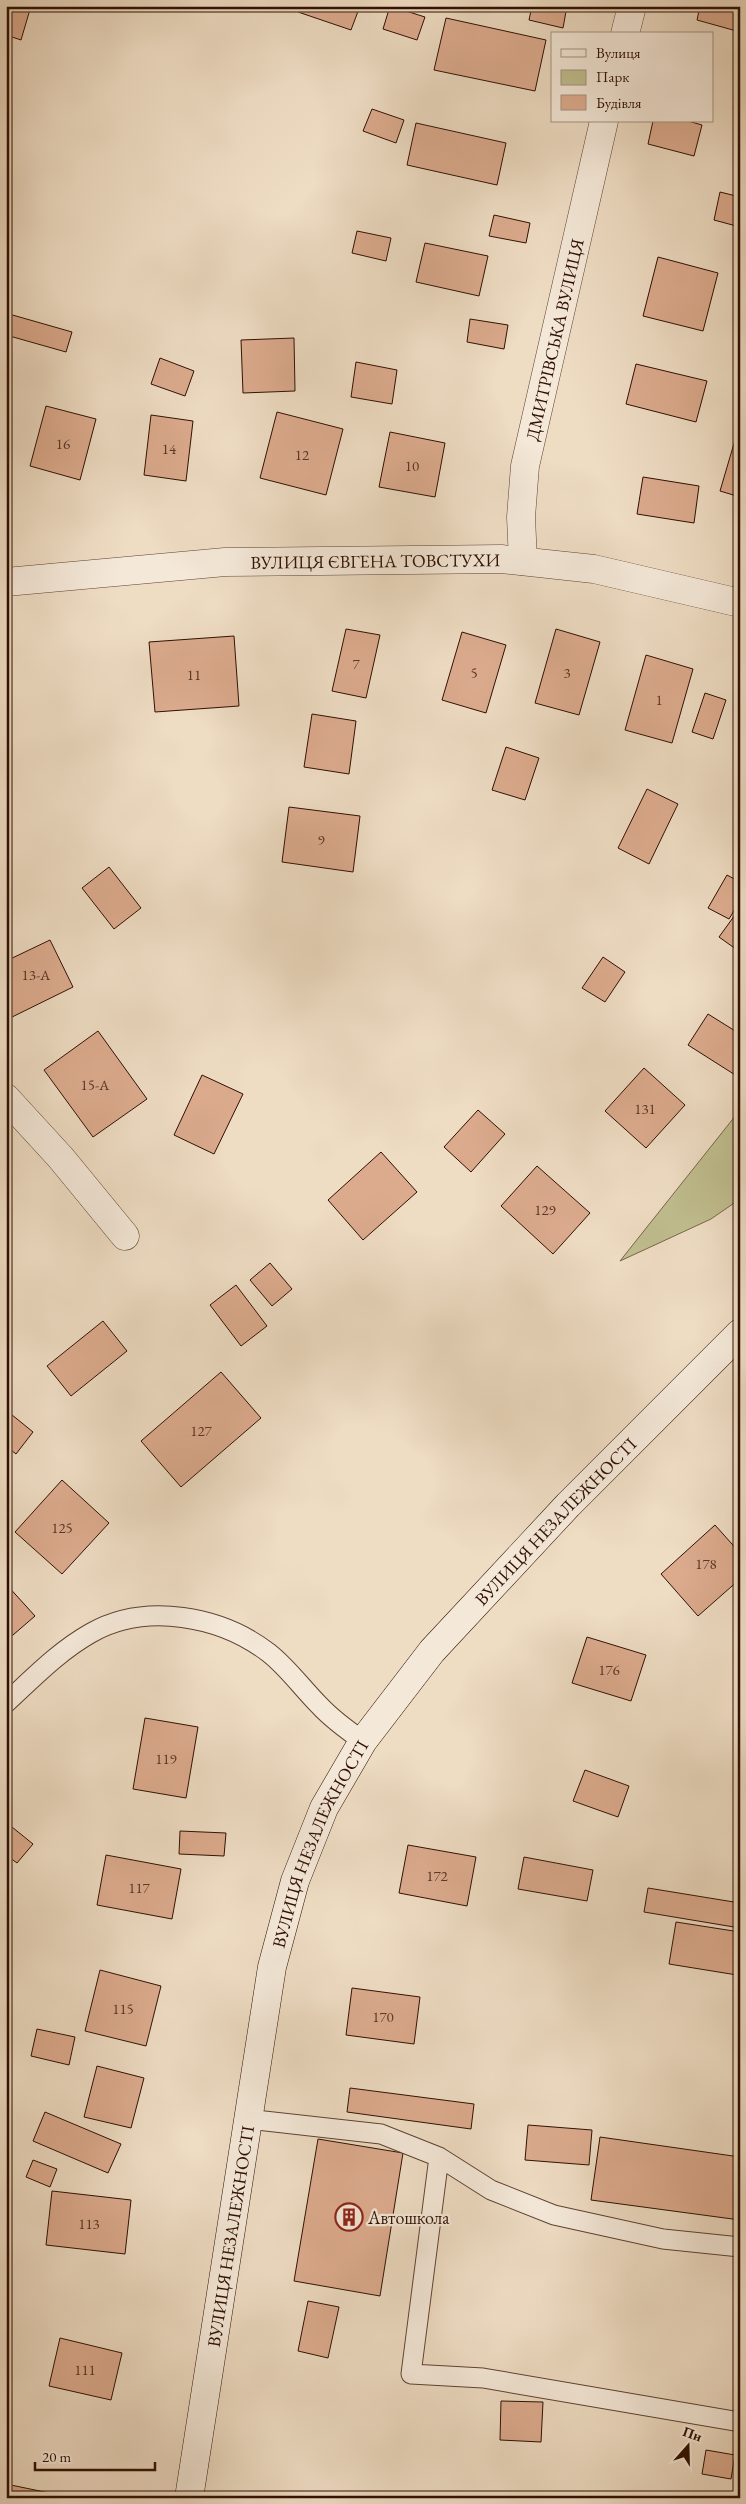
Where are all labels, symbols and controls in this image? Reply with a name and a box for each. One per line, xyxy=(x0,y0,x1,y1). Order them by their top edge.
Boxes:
legend xyxy=(551,32,714,122)
text: Вулиця xyxy=(596,43,641,62)
text: Парк xyxy=(596,67,629,86)
text: Будівля xyxy=(596,93,642,112)
street label: ДМИТРІВСЬКА ВУЛИЦЯ xyxy=(520,236,588,443)
house number: 16 xyxy=(56,434,70,453)
house number: 14 xyxy=(162,439,177,458)
house number: 12 xyxy=(295,445,310,464)
house number: 10 xyxy=(405,456,419,475)
street label: ВУЛИЦЯ ЄВГЕНА ТОВСТУХИ xyxy=(250,548,500,573)
house number: 7 xyxy=(352,654,360,673)
house number: 5 xyxy=(470,663,478,682)
house number: 3 xyxy=(563,663,571,682)
house number: 11 xyxy=(187,665,201,684)
house number: 1 xyxy=(655,690,663,709)
house number: 9 xyxy=(317,830,325,849)
house number: 13-А xyxy=(22,965,51,984)
house number: 15-А xyxy=(81,1075,110,1094)
house number: 131 xyxy=(634,1099,656,1118)
house number: 129 xyxy=(534,1200,556,1219)
house number: 127 xyxy=(190,1421,213,1440)
street label: ВУЛИЦЯ НЕЗАЛЕЖНОСТІ xyxy=(469,1432,641,1610)
house number: 125 xyxy=(51,1518,73,1537)
house number: 178 xyxy=(695,1554,717,1573)
house number: 176 xyxy=(598,1660,620,1679)
street label: ВУЛИЦЯ НЕЗАЛЕЖНОСТІ xyxy=(266,1736,373,1950)
house number: 119 xyxy=(155,1749,177,1768)
house number: 172 xyxy=(426,1866,449,1885)
house number: 117 xyxy=(128,1878,151,1897)
house number: 115 xyxy=(112,1999,134,2018)
house number: 170 xyxy=(372,2007,394,2026)
street label: ВУЛИЦЯ НЕЗАЛЕЖНОСТІ xyxy=(201,2124,259,2349)
building icon: Автошкола xyxy=(334,2202,364,2232)
place label: Автошкола xyxy=(367,2206,450,2229)
house number: 113 xyxy=(78,2214,100,2233)
house number: 111 xyxy=(74,2360,96,2379)
north arrow xyxy=(664,2422,714,2472)
text: Пн xyxy=(680,2422,705,2446)
scale bar xyxy=(35,2439,155,2471)
text: 20 m xyxy=(42,2447,71,2466)

